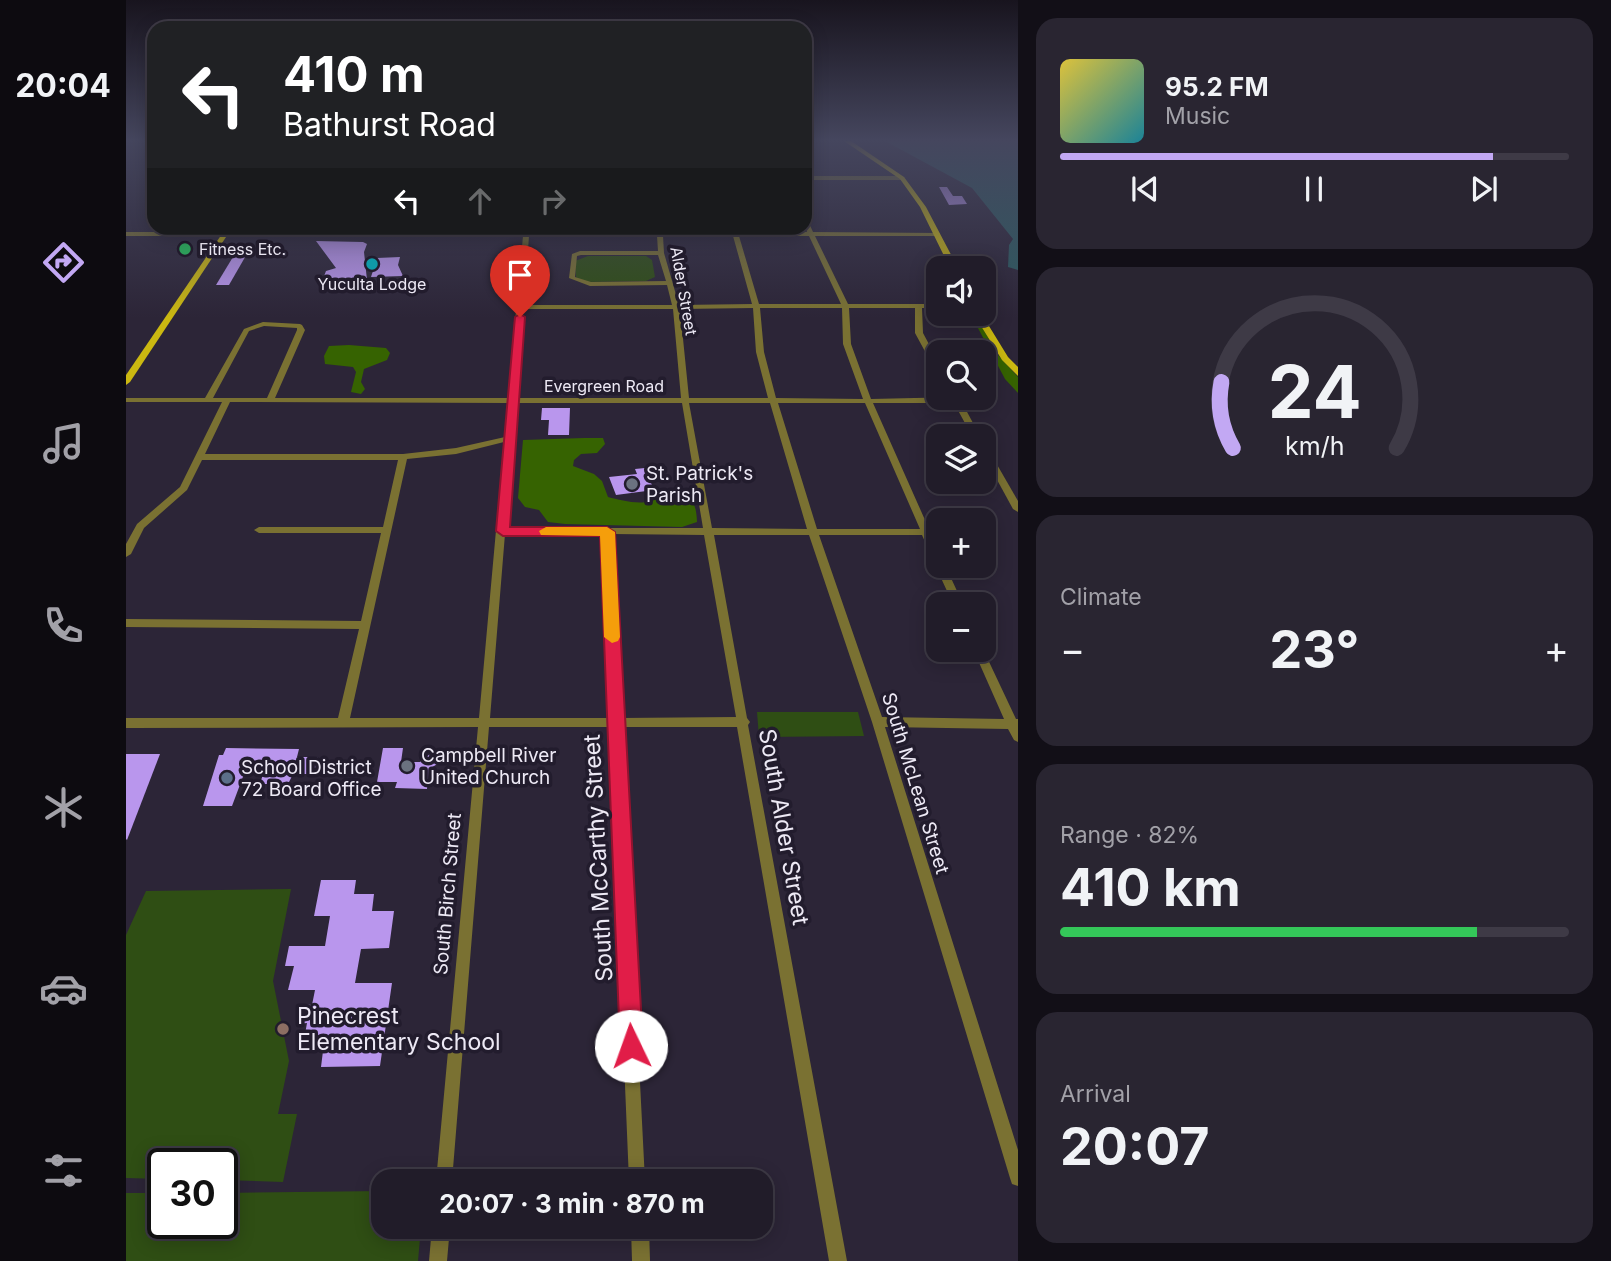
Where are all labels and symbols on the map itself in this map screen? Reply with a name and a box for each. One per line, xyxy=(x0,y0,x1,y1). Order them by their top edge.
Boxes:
place label: Fitness Etc. xyxy=(199,239,286,259)
marker: Fitness Etc. xyxy=(177,241,193,257)
pin xyxy=(490,245,550,317)
street label: Alder Street xyxy=(666,245,702,337)
marker: Yuculta Lodge xyxy=(364,256,380,272)
place label: Yuculta Lodge xyxy=(318,274,426,294)
street label: Evergreen Road xyxy=(544,376,664,396)
place label: St. Patrick's Parish xyxy=(646,462,753,507)
marker: St. Patrick's Parish xyxy=(624,476,640,492)
street label: South McLean Street xyxy=(877,690,954,877)
street label: South Alder Street xyxy=(753,727,815,928)
street label: South McCarthy Street xyxy=(578,733,618,982)
place label: Campbell River United Church xyxy=(421,744,556,789)
place label: School District 72 Board Office xyxy=(241,756,382,801)
marker: Campbell River United Church xyxy=(399,758,415,774)
marker: School District 72 Board Office xyxy=(219,770,235,786)
street label: South Birch Street xyxy=(429,812,466,976)
place label: Pinecrest Elementary School xyxy=(297,1002,501,1056)
position arrow xyxy=(594,1009,668,1083)
marker: Pinecrest Elementary School xyxy=(275,1021,291,1037)
speed limit sign: 30 xyxy=(147,1148,238,1239)

